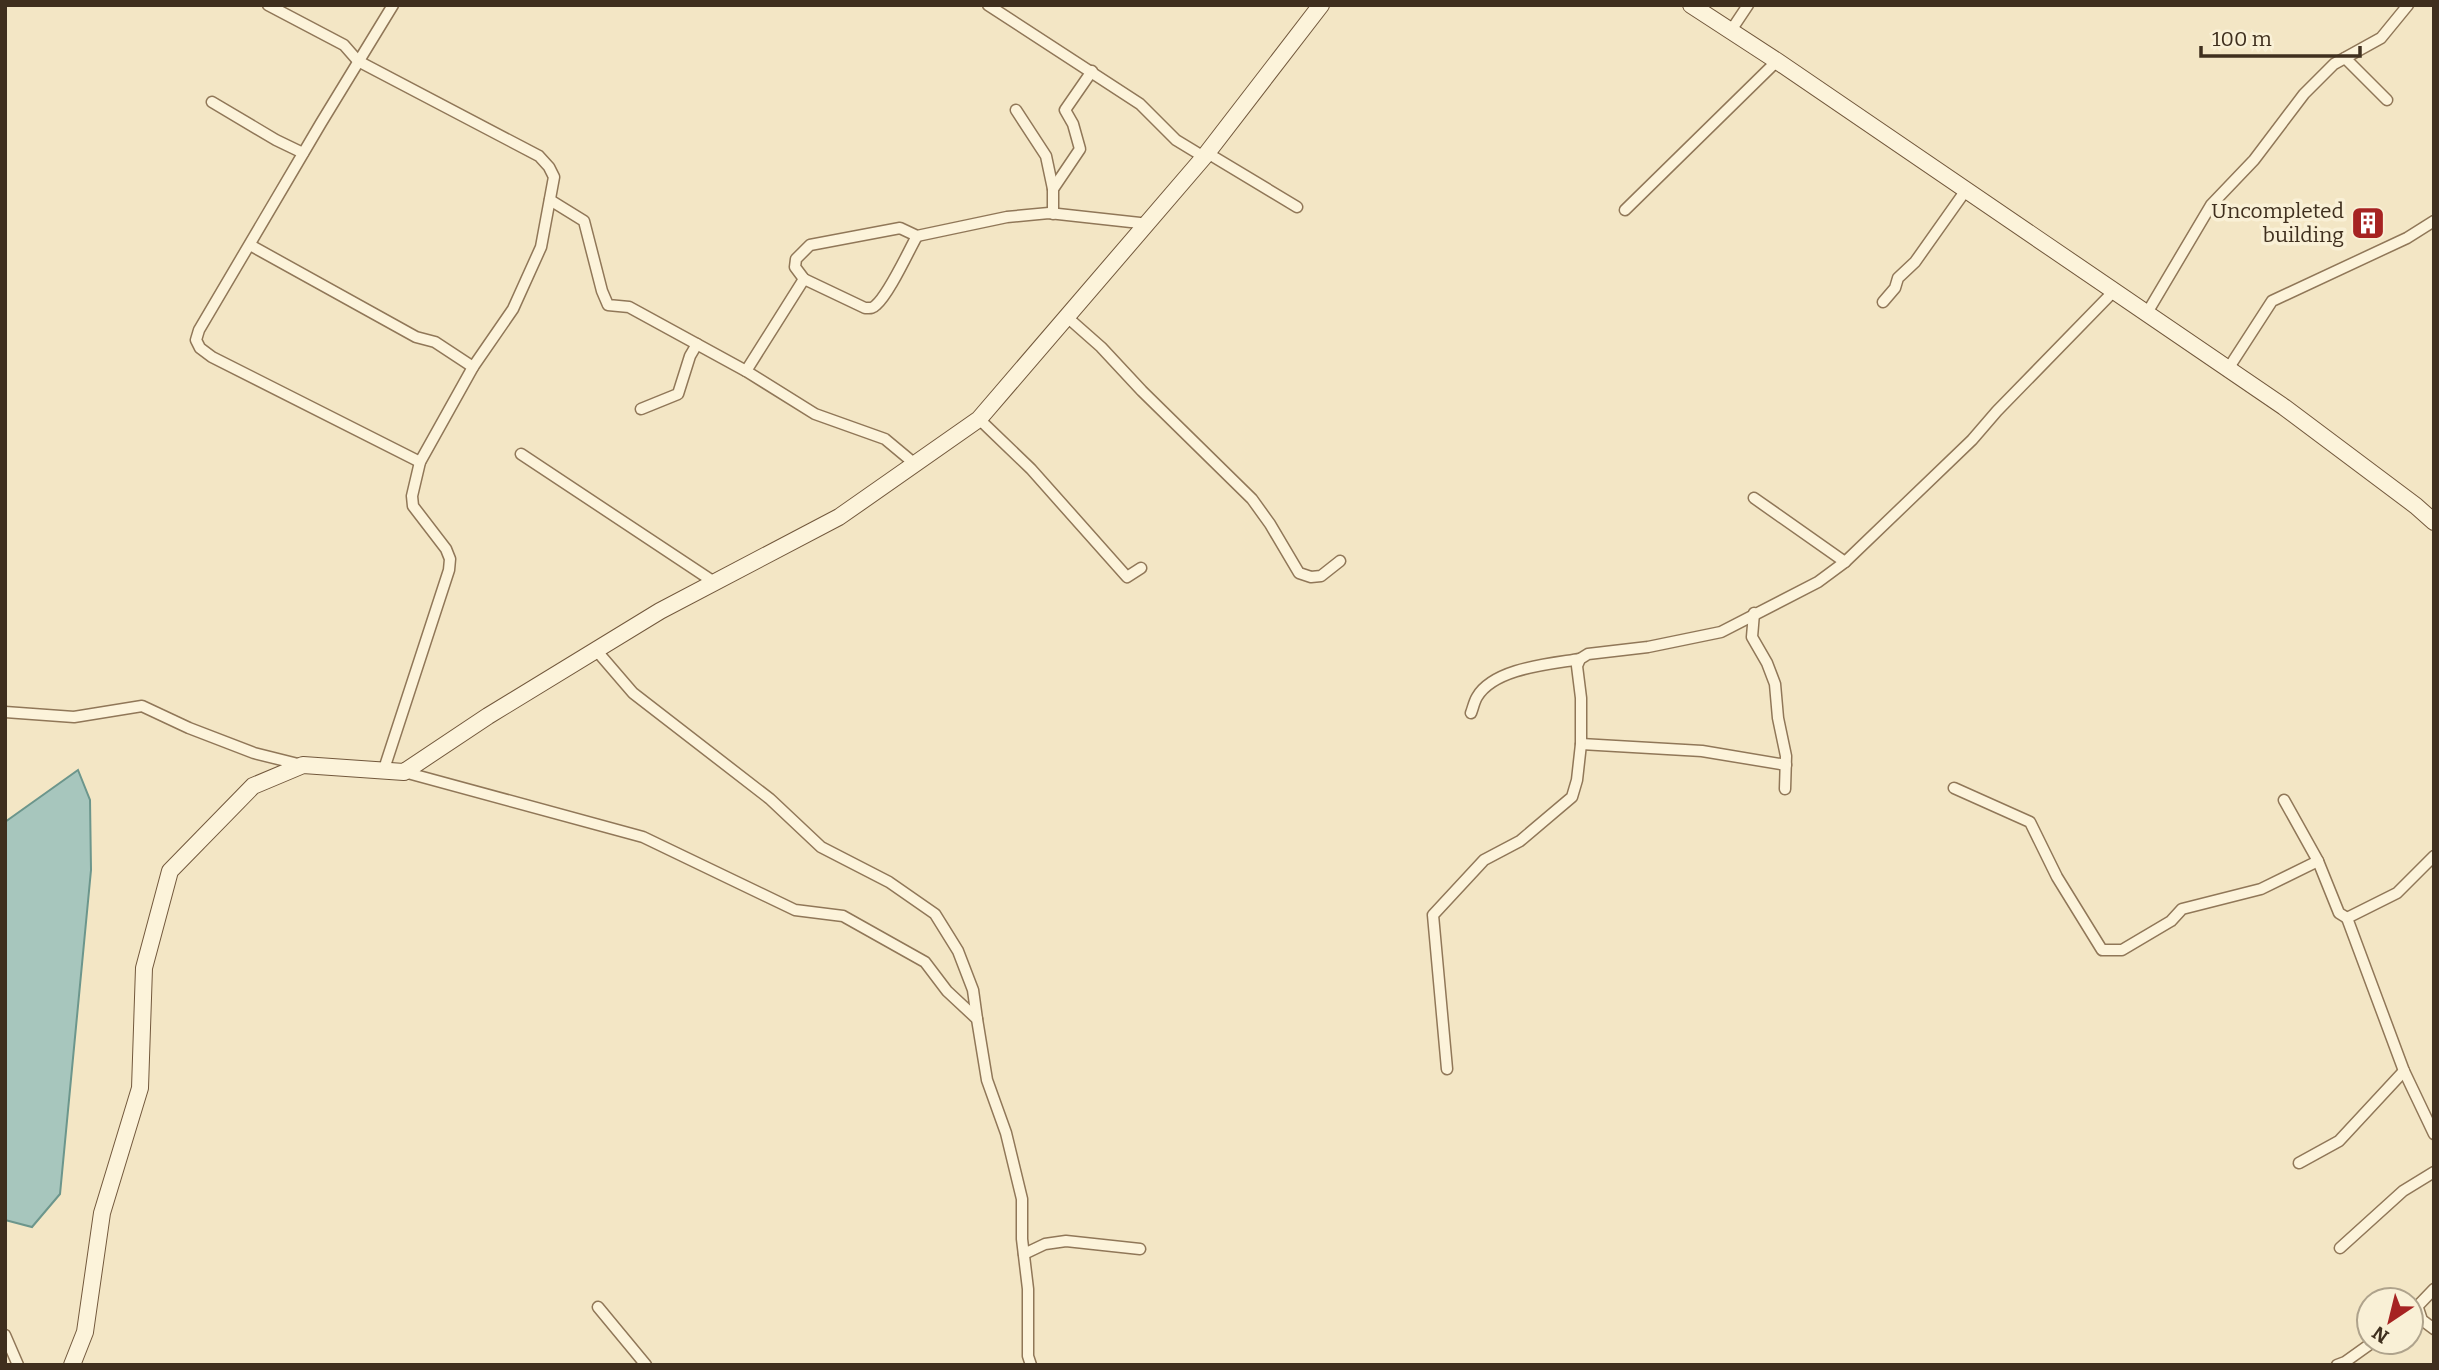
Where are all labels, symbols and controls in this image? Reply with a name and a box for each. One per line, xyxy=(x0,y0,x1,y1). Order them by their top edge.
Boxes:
scale bar xyxy=(2201,14,2360,58)
text: 100 m xyxy=(2212,26,2272,52)
place label: Uncompleted building xyxy=(2211,198,2344,248)
building icon: Uncompleted building xyxy=(2349,204,2387,242)
north arrow xyxy=(2355,1286,2425,1356)
text: N xyxy=(2368,1321,2393,1348)

